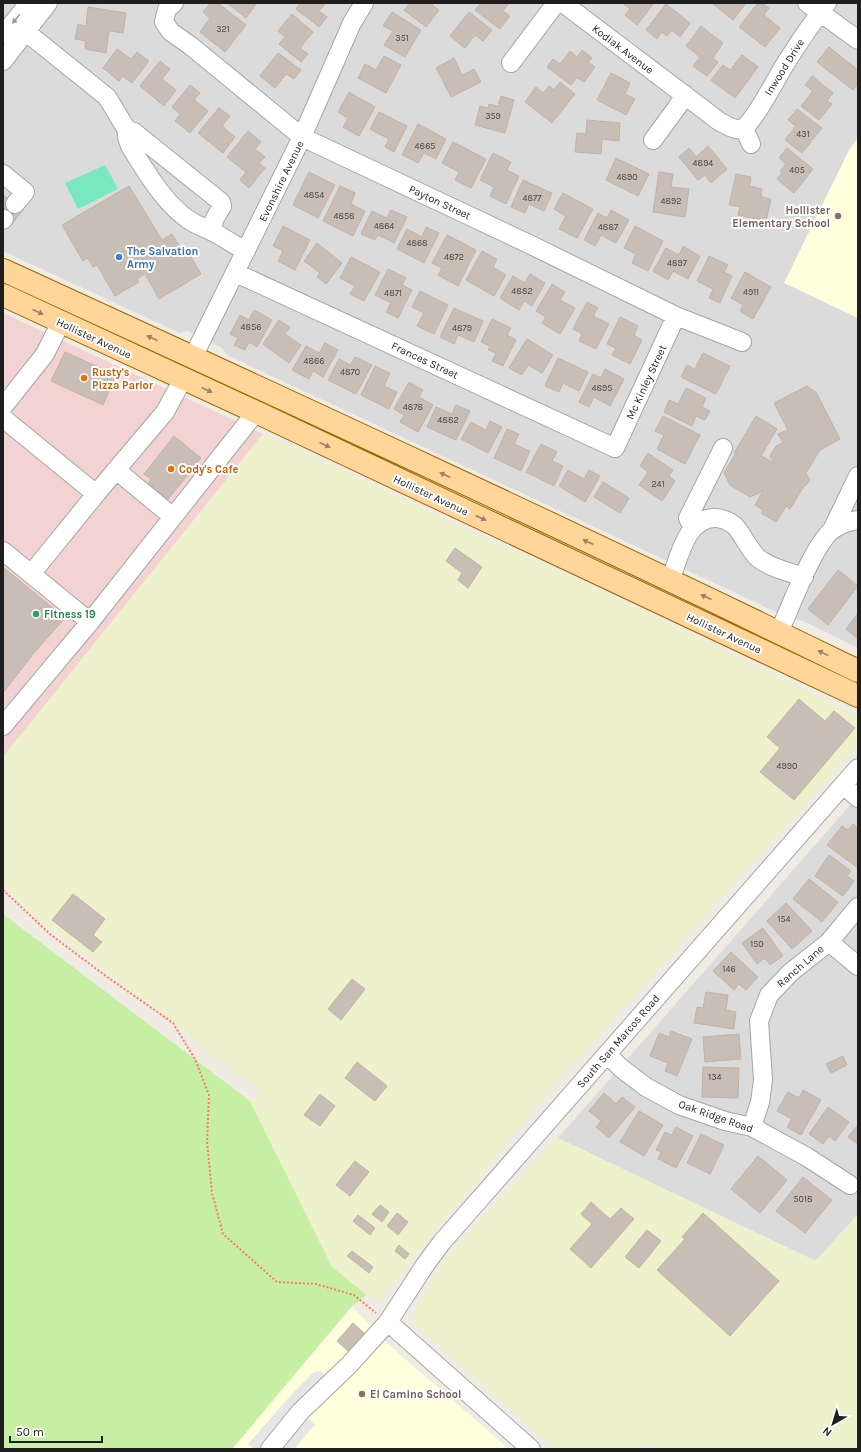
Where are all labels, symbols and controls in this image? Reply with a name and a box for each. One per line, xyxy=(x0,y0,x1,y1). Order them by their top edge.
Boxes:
one-way arrow xyxy=(12,14,21,24)
street label: Kodiak Avenue xyxy=(589,22,656,77)
house number: 321 xyxy=(216,24,230,34)
house number: 351 xyxy=(395,33,409,43)
street label: Inwood Drive xyxy=(762,36,807,98)
house number: 359 xyxy=(485,111,501,121)
house number: 431 xyxy=(796,129,810,139)
street label: Evonshire Avenue xyxy=(256,138,307,224)
house number: 4865 xyxy=(415,141,435,151)
house number: 4894 xyxy=(693,158,713,168)
house number: 405 xyxy=(789,165,805,175)
house number: 4890 xyxy=(616,172,638,182)
street label: Payton Street xyxy=(407,182,473,222)
house number: 4854 xyxy=(304,190,324,200)
house number: 4877 xyxy=(522,193,542,203)
house number: 4892 xyxy=(661,196,682,206)
place label: Hollister Elementary School xyxy=(732,204,831,230)
house number: 4858 xyxy=(333,211,355,221)
marker: Hollister Elementary School xyxy=(833,211,843,221)
house number: 4864 xyxy=(374,221,394,231)
house number: 4887 xyxy=(598,222,619,232)
house number: 4868 xyxy=(406,238,428,248)
place label: The Salvation Army xyxy=(127,245,198,271)
marker: The Salvation Army xyxy=(114,252,124,262)
house number: 4872 xyxy=(444,252,464,262)
house number: 4897 xyxy=(667,258,688,268)
house number: 4882 xyxy=(511,286,533,296)
house number: 4911 xyxy=(743,287,759,297)
house number: 4871 xyxy=(384,288,402,298)
one-way arrow xyxy=(33,309,44,315)
street label: Hollister Avenue xyxy=(54,315,134,362)
house number: 4856 xyxy=(241,322,261,332)
house number: 4879 xyxy=(452,323,472,333)
one-way arrow xyxy=(146,335,158,341)
street label: Frances Street xyxy=(389,339,460,382)
street label: Mc Kinley Street xyxy=(623,343,669,422)
house number: 4866 xyxy=(304,356,324,366)
place label: Rusty's Pizza Parlor xyxy=(92,366,154,392)
house number: 4870 xyxy=(340,367,360,377)
marker: Rusty's Pizza Parlor xyxy=(79,373,89,383)
house number: 4895 xyxy=(592,383,612,393)
one-way arrow xyxy=(201,387,213,393)
house number: 4878 xyxy=(403,402,424,412)
house number: 4882 xyxy=(437,415,459,425)
one-way arrow xyxy=(319,442,331,448)
place label: Cody's Cafe xyxy=(179,463,238,476)
marker: Cody's Cafe xyxy=(166,464,176,474)
street label: Hollister Avenue xyxy=(391,472,471,519)
one-way arrow xyxy=(439,472,451,478)
house number: 241 xyxy=(651,479,665,489)
one-way arrow xyxy=(475,515,486,521)
one-way arrow xyxy=(582,539,594,545)
one-way arrow xyxy=(700,594,711,600)
place label: Fitness 19 xyxy=(44,608,96,621)
marker: Fitness 19 xyxy=(31,609,41,619)
street label: Hollister Avenue xyxy=(684,610,764,657)
one-way arrow xyxy=(817,650,829,656)
house number: 4990 xyxy=(777,761,797,771)
house number: 154 xyxy=(777,914,791,924)
house number: 150 xyxy=(750,939,764,949)
street label: Ranch Lane xyxy=(774,942,827,990)
house number: 146 xyxy=(722,964,736,974)
street label: South San Marcos Road xyxy=(574,992,662,1091)
house number: 134 xyxy=(708,1072,722,1082)
street label: Oak Ridge Road xyxy=(677,1098,755,1135)
house number: 5018 xyxy=(794,1194,813,1204)
place label: El Camino School xyxy=(370,1388,461,1401)
marker: El Camino School xyxy=(357,1389,367,1399)
north arrow xyxy=(813,1404,853,1444)
scale bar xyxy=(10,1418,102,1444)
text: N xyxy=(820,1424,834,1439)
text: 50 m xyxy=(16,1425,44,1439)

